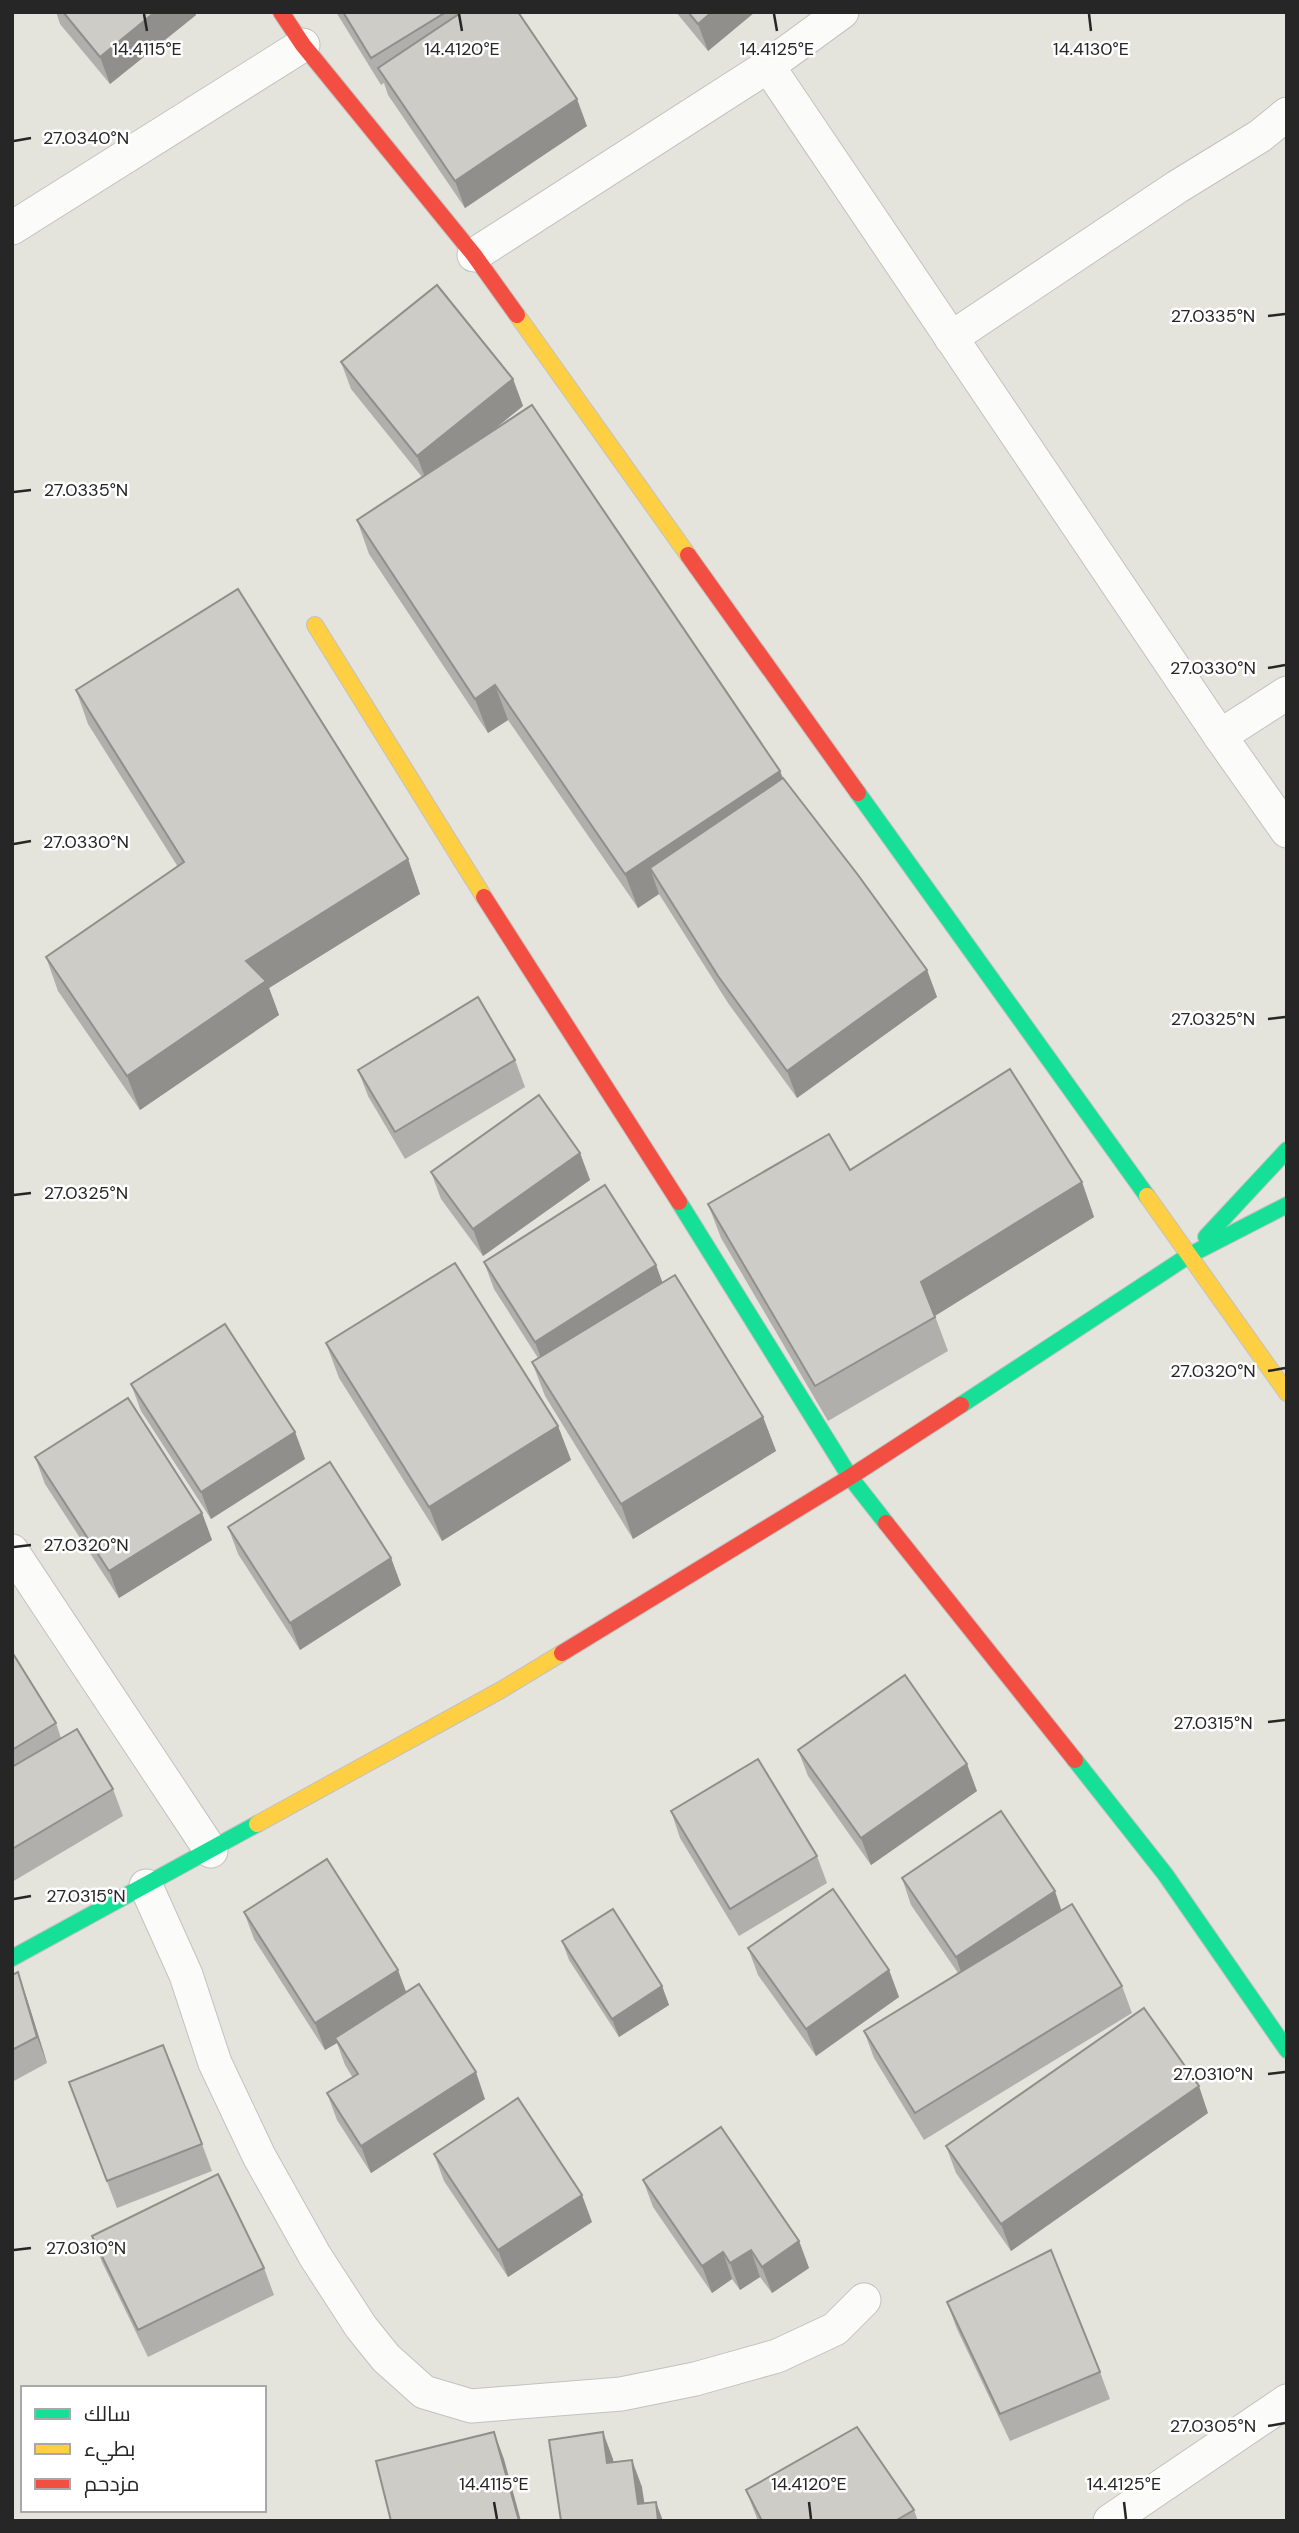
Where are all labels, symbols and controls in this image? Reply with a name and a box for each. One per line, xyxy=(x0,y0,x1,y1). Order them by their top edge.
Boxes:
text: 14.4115°E xyxy=(112,37,182,61)
text: 14.4120°E xyxy=(424,37,500,61)
text: 14.4125°E xyxy=(740,37,814,61)
text: 14.4130°E xyxy=(1053,37,1129,61)
text: 27.0340°N xyxy=(43,126,129,150)
text: 27.0335°N xyxy=(1171,304,1255,328)
text: 27.0335°N xyxy=(44,478,128,502)
text: 27.0330°N xyxy=(1170,656,1256,680)
text: 27.0330°N xyxy=(43,830,129,854)
text: 27.0325°N xyxy=(1171,1007,1255,1031)
text: 27.0325°N xyxy=(44,1181,128,1205)
text: 27.0320°N xyxy=(1170,1359,1256,1383)
text: 27.0320°N xyxy=(43,1533,129,1557)
text: 27.0315°N xyxy=(1173,1711,1253,1735)
text: 27.0315°N xyxy=(46,1884,126,1908)
text: 27.0310°N xyxy=(1173,2062,1253,2086)
text: 27.0310°N xyxy=(46,2236,126,2260)
legend xyxy=(21,2386,266,2512)
text: سالك xyxy=(84,2400,131,2428)
text: 27.0305°N xyxy=(1170,2414,1256,2438)
text: بطيء xyxy=(84,2435,135,2465)
text: مزدحم xyxy=(84,2470,139,2498)
text: 14.4115°E xyxy=(459,2472,529,2496)
text: 14.4120°E xyxy=(771,2472,847,2496)
text: 14.4125°E xyxy=(1087,2472,1161,2496)

